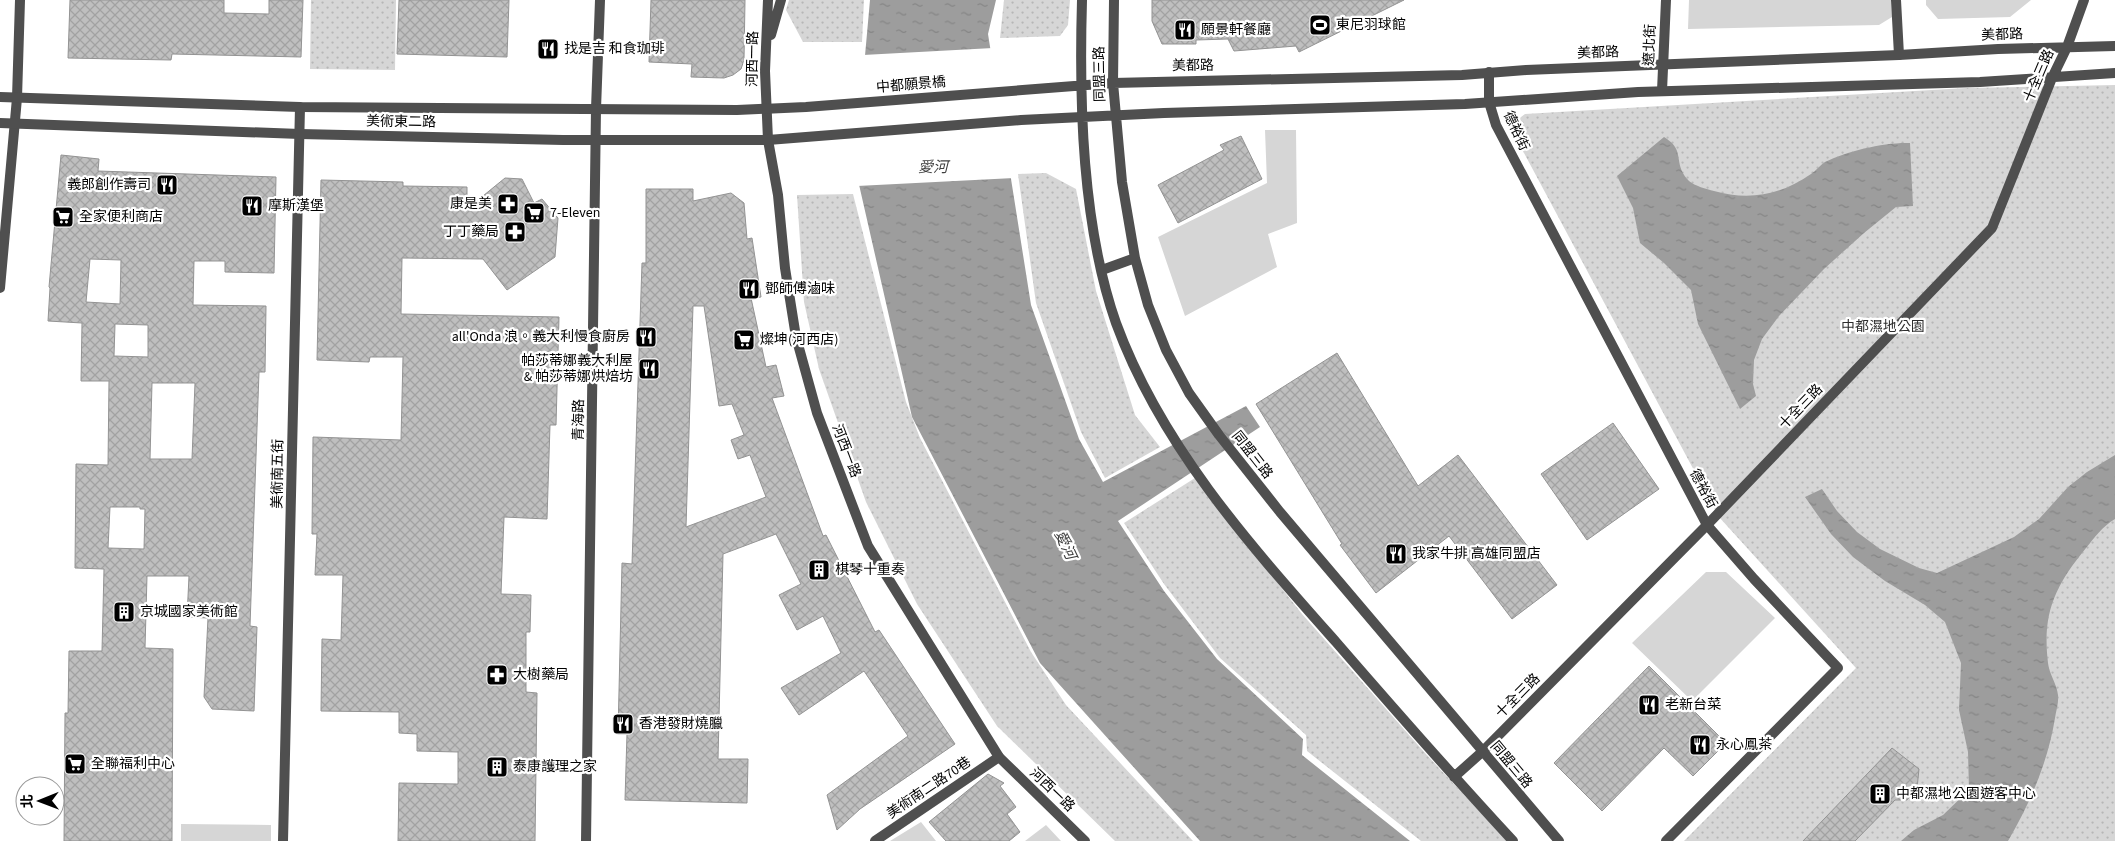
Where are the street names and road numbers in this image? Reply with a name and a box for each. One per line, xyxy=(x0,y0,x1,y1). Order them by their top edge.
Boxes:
street label: 遼北街 xyxy=(1639,24,1661,66)
street label: 美都路 xyxy=(1981,24,2023,46)
street label: 河西一路 xyxy=(743,31,763,87)
street label: 美都路 xyxy=(1577,42,1619,64)
street label: 同盟三路 xyxy=(1090,46,1110,102)
street label: 十全三路 xyxy=(2019,46,2059,106)
street label: 美都路 xyxy=(1172,56,1214,76)
street label: 中都願景橋 xyxy=(875,72,947,98)
street label: 德裕街 xyxy=(1498,108,1534,154)
street label: 美術東二路 xyxy=(366,111,436,133)
street label: 十全三路 xyxy=(1774,380,1828,434)
street label: 青海路 xyxy=(569,399,589,441)
street label: 河西一路 xyxy=(827,421,865,481)
street label: 同盟三路 xyxy=(1227,427,1277,483)
street label: 美術南五街 xyxy=(267,439,289,509)
street label: 德裕街 xyxy=(1684,466,1722,512)
street label: 十全三路 xyxy=(1491,669,1545,723)
street label: 同盟三路 xyxy=(1485,737,1537,793)
street label: 美術南二路70巷 xyxy=(883,752,975,824)
street label: 河西一路 xyxy=(1025,763,1079,817)

